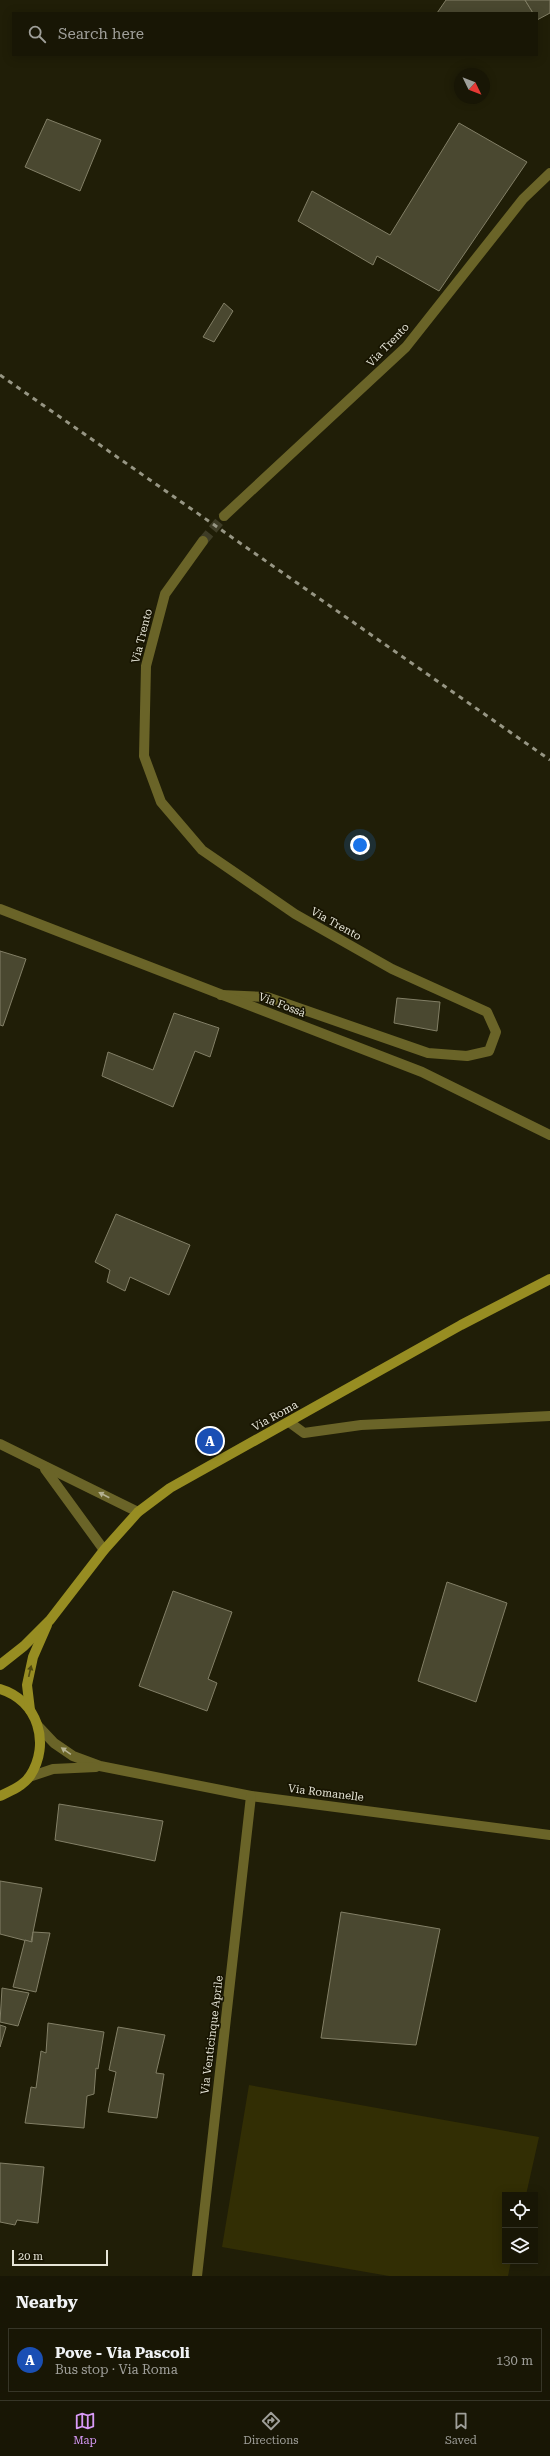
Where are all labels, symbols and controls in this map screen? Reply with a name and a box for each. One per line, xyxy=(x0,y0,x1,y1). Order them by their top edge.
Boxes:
search box xyxy=(12,12,538,56)
icon: search xyxy=(26,23,48,45)
text: Search here xyxy=(58,25,144,43)
north arrow xyxy=(454,68,490,104)
street label: Via Trento xyxy=(364,320,412,369)
street label: Via Trento xyxy=(129,607,155,664)
your location xyxy=(350,835,370,855)
street label: Via Trento xyxy=(309,905,364,943)
street label: Via Fossà xyxy=(257,990,307,1020)
street label: Via Roma xyxy=(250,1398,300,1434)
pin: A xyxy=(197,1426,223,1456)
one-way arrow xyxy=(98,1491,109,1498)
one-way arrow xyxy=(28,1665,34,1677)
one-way arrow xyxy=(60,1747,71,1755)
street label: Via Romanelle xyxy=(287,1782,365,1804)
street label: Via Venticinque Aprile xyxy=(198,1975,226,2095)
map controls xyxy=(502,2192,538,2264)
button: locate xyxy=(502,2192,538,2228)
button: layers xyxy=(502,2228,538,2264)
scale bar xyxy=(12,2248,108,2267)
text: 20 m xyxy=(18,2250,43,2263)
text: Nearby xyxy=(16,2292,78,2312)
text: Pove - Via Pascoli xyxy=(55,2344,190,2362)
text: A xyxy=(25,2353,35,2368)
text: 130 m xyxy=(496,2353,533,2368)
text: Bus stop · Via Roma xyxy=(55,2362,178,2377)
tab: Map xyxy=(73,2410,97,2447)
tab: Directions xyxy=(243,2410,299,2447)
tab: Saved xyxy=(445,2410,477,2447)

